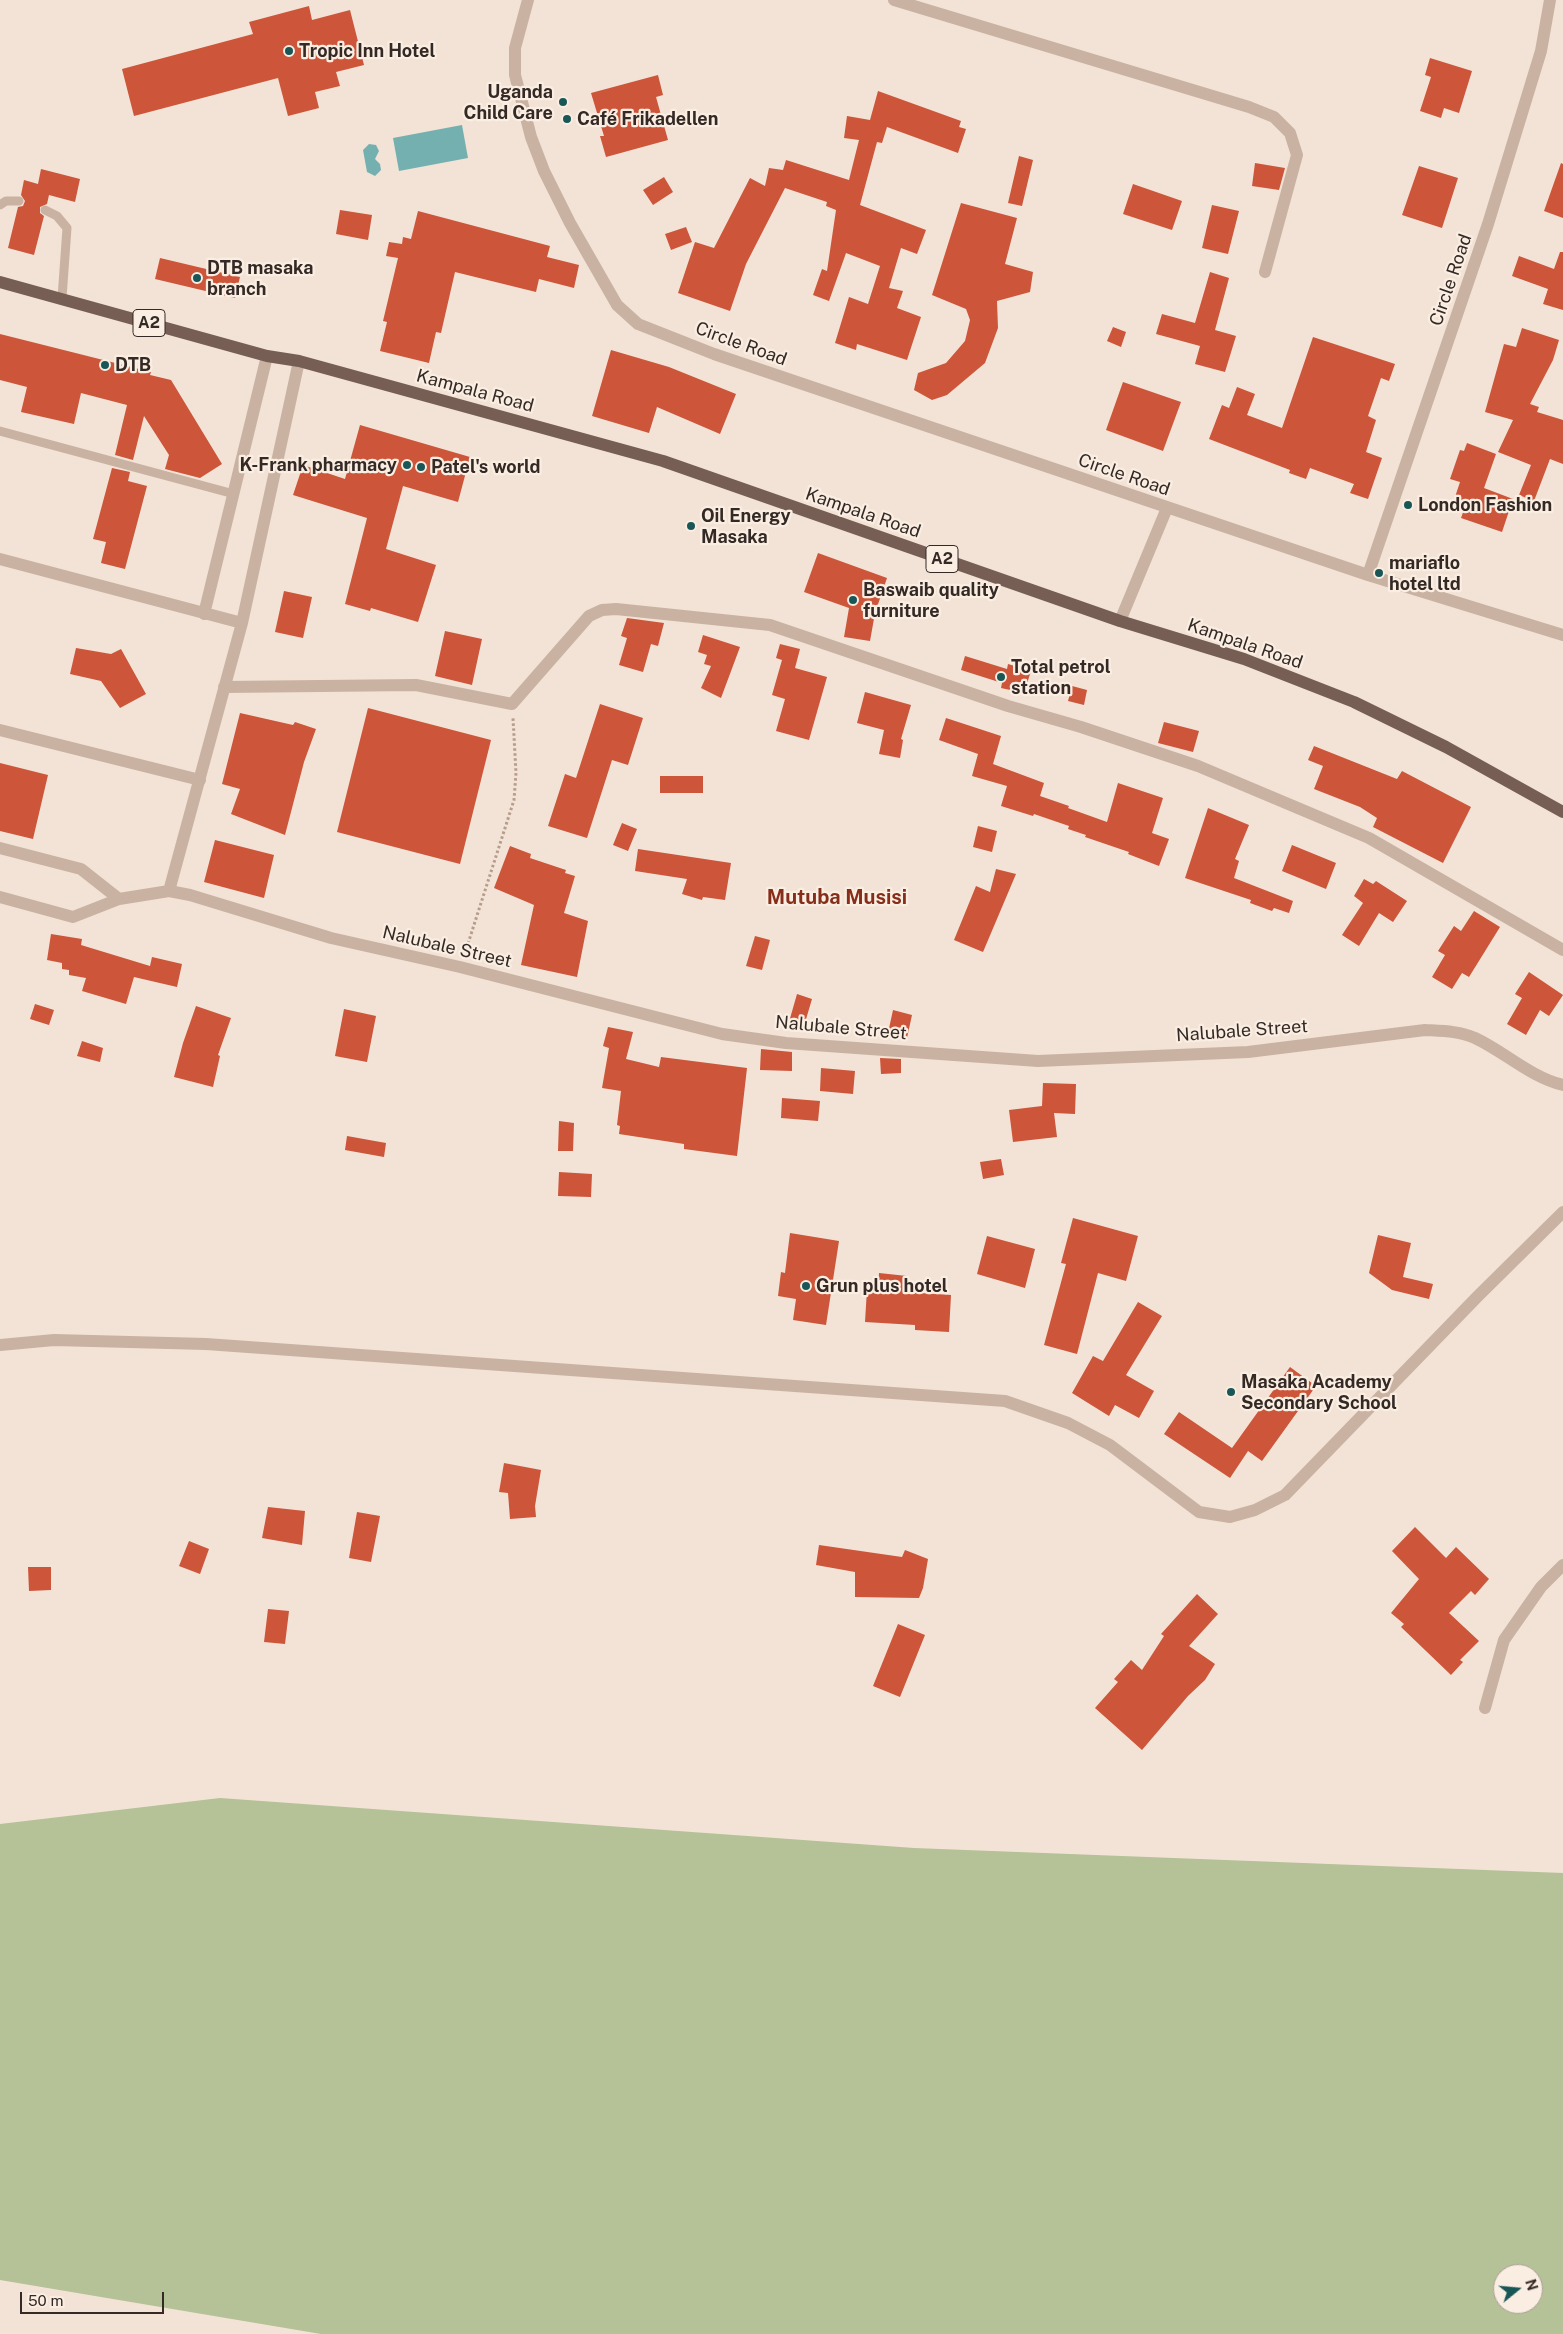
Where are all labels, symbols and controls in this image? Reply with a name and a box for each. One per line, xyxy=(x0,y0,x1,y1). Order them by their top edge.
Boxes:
place label: Tropic Inn Hotel xyxy=(299,40,435,62)
marker: Tropic Inn Hotel xyxy=(283,45,295,57)
place label: Uganda Child Care xyxy=(464,81,553,124)
marker: Uganda Child Care xyxy=(557,96,569,108)
place label: Café Frikadellen xyxy=(577,108,718,130)
marker: Café Frikadellen xyxy=(561,113,573,125)
street label: Circle Road xyxy=(1425,231,1477,329)
place label: DTB masaka branch xyxy=(207,257,313,300)
marker: DTB masaka branch xyxy=(191,272,203,284)
road number: A2 xyxy=(133,309,165,336)
street label: Circle Road xyxy=(692,317,790,371)
place label: DTB xyxy=(115,354,151,376)
marker: DTB xyxy=(99,359,111,371)
street label: Kampala Road xyxy=(414,365,536,417)
street label: Circle Road xyxy=(1075,449,1173,501)
place label: K-Frank pharmacy xyxy=(239,454,397,476)
place label: Patel's world xyxy=(431,456,540,478)
marker: K-Frank pharmacy xyxy=(401,459,413,471)
marker: Patel's world xyxy=(415,461,427,473)
street label: Kampala Road xyxy=(803,483,923,543)
place label: London Fashion xyxy=(1418,494,1552,516)
marker: London Fashion xyxy=(1402,499,1414,511)
place label: Oil Energy Masaka xyxy=(701,505,791,548)
marker: Oil Energy Masaka xyxy=(685,520,697,532)
road number: A2 xyxy=(926,546,958,572)
place label: mariaflo hotel ltd xyxy=(1389,552,1461,594)
marker: mariaflo hotel ltd xyxy=(1373,567,1385,579)
place label: Baswaib quality furniture xyxy=(863,579,999,622)
marker: Baswaib quality furniture xyxy=(847,594,859,606)
street label: Kampala Road xyxy=(1185,614,1305,674)
place label: Total petrol station xyxy=(1011,656,1111,699)
marker: Total petrol station xyxy=(995,671,1007,683)
district label: Mutuba Musisi xyxy=(767,886,907,910)
street label: Nalubale Street xyxy=(380,922,514,972)
street label: Nalubale Street xyxy=(774,1011,908,1045)
street label: Nalubale Street xyxy=(1175,1016,1309,1046)
place label: Grun plus hotel xyxy=(816,1275,948,1297)
marker: Grun plus hotel xyxy=(800,1280,812,1292)
place label: Masaka Academy Secondary School xyxy=(1241,1371,1397,1414)
marker: Masaka Academy Secondary School xyxy=(1225,1386,1237,1398)
north arrow xyxy=(1493,2264,1543,2314)
text: N xyxy=(1522,2277,1541,2292)
scale bar xyxy=(22,2282,166,2314)
text: 50 m xyxy=(28,2292,63,2309)

